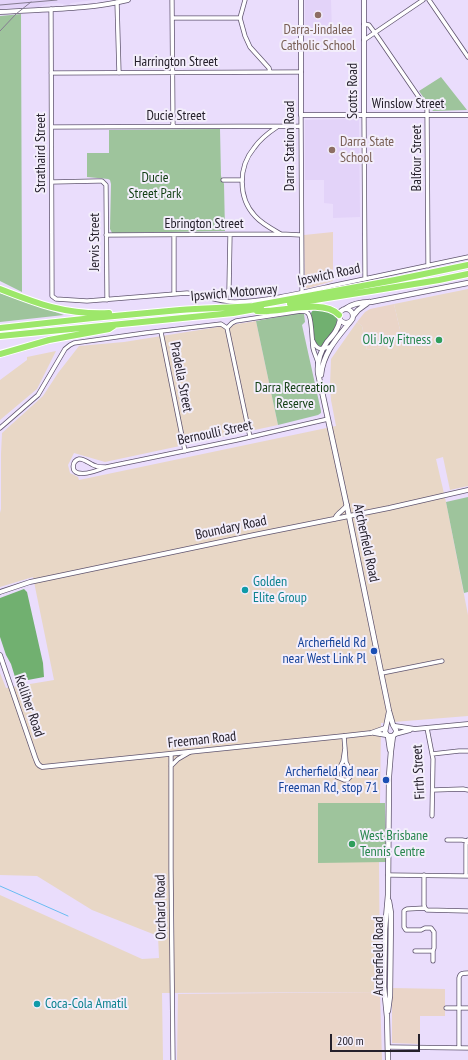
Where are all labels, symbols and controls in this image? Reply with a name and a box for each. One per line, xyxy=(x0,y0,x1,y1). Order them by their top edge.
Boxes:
marker: Darra-Jindalee Catholic School xyxy=(313,10,323,20)
place label: Darra-Jindalee Catholic School xyxy=(281,22,355,54)
street label: Harrington Street xyxy=(134,54,218,70)
street label: Scotts Road xyxy=(345,63,361,119)
street label: Winslow Street xyxy=(372,96,444,112)
street label: Darra Station Road xyxy=(282,101,298,191)
street label: Ducie Street xyxy=(146,108,206,124)
street label: Strathaird Street xyxy=(33,113,49,193)
street label: Balfour Street xyxy=(409,125,425,191)
place label: Darra State School xyxy=(340,134,394,166)
marker: Darra State School xyxy=(327,145,337,155)
park label: Ducie Street Park xyxy=(129,170,181,202)
street label: Jervis Street xyxy=(87,213,103,271)
street label: Ebrington Street xyxy=(164,216,244,232)
street label: Ipswich Road xyxy=(296,260,362,290)
street label: Ipswich Motorway xyxy=(190,281,278,305)
place label: Oli Joy Fitness xyxy=(362,332,431,348)
marker: Oli Joy Fitness xyxy=(434,335,444,345)
street label: Pradella Street xyxy=(166,340,196,414)
park label: Darra Recreation Reserve xyxy=(255,380,335,412)
street label: Bernoulli Street xyxy=(176,417,254,449)
street label: Archerfield Road xyxy=(350,502,382,584)
street label: Boundary Road xyxy=(194,512,268,544)
place label: Golden Elite Group xyxy=(253,574,307,606)
marker: Golden Elite Group xyxy=(240,585,250,595)
place label: Archerfield Rd near West Link Pl xyxy=(282,635,366,668)
marker: Archerfield Rd near West Link Pl xyxy=(369,646,379,656)
street label: Kelliher Road xyxy=(11,673,47,739)
street label: Freeman Road xyxy=(167,728,237,752)
street label: Firth Street xyxy=(409,744,429,800)
place label: Archerfield Rd near Freeman Rd, stop 71 xyxy=(279,764,378,796)
marker: Archerfield Rd near Freeman Rd, stop 71 xyxy=(381,775,391,785)
place label: West Brisbane Tennis Centre xyxy=(360,828,428,860)
marker: West Brisbane Tennis Centre xyxy=(347,839,357,849)
street label: Orchard Road xyxy=(152,874,170,940)
street label: Archerfield Road xyxy=(371,916,387,996)
place label: Coca-Cola Amatil xyxy=(45,996,127,1012)
marker: Coca-Cola Amatil xyxy=(32,999,42,1009)
scale bar xyxy=(332,1026,422,1052)
text: 200 m xyxy=(337,1033,364,1048)

